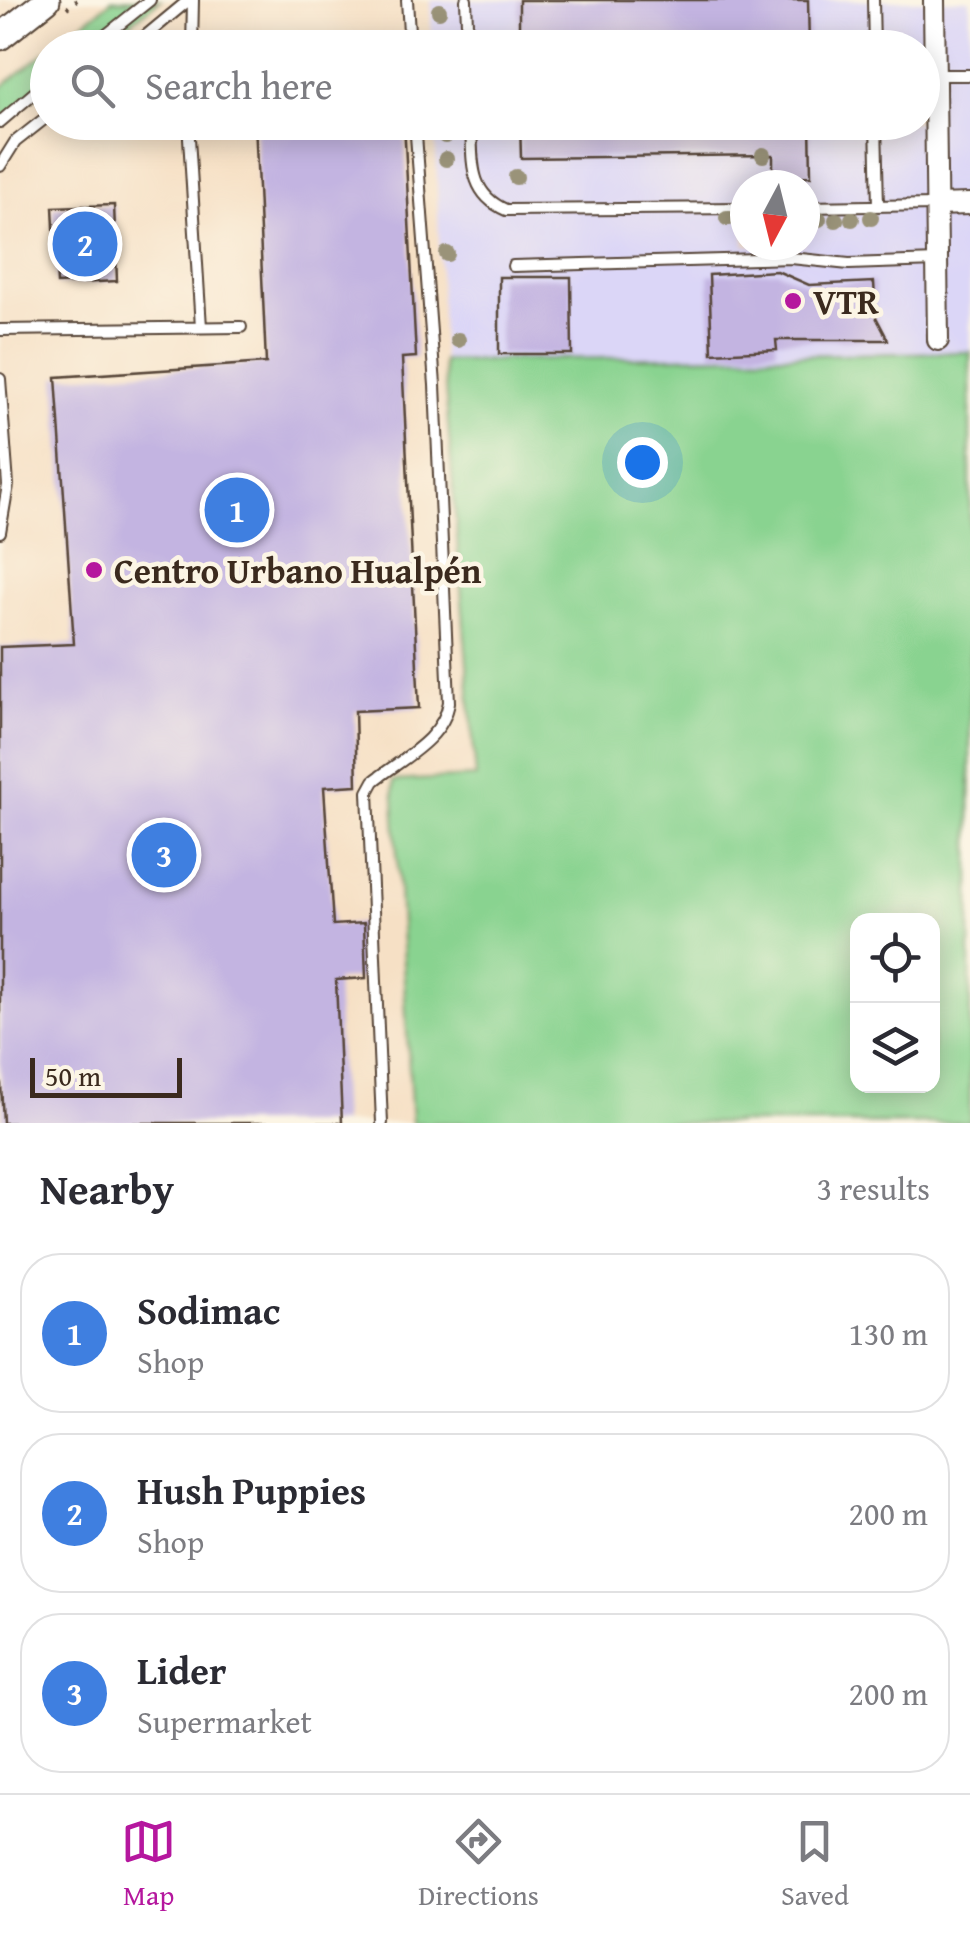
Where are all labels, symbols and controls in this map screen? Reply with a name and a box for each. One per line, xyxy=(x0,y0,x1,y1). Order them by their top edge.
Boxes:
search box xyxy=(30,30,940,140)
text: Search here xyxy=(145,57,333,113)
icon: search xyxy=(65,58,120,113)
north arrow xyxy=(730,170,820,260)
pin: 2 xyxy=(52,206,118,282)
place label: VTR xyxy=(813,276,879,327)
marker: VTR xyxy=(782,290,804,312)
your location xyxy=(617,437,668,488)
pin: 1 xyxy=(204,472,270,548)
place label: Centro Urbano Hualpén xyxy=(114,545,482,596)
marker: Centro Urbano Hualpén xyxy=(83,559,105,581)
pin: 3 xyxy=(132,818,196,892)
map controls xyxy=(850,913,940,1093)
button: locate xyxy=(850,913,940,1003)
button: layers xyxy=(850,1003,940,1093)
scale bar xyxy=(30,1053,182,1098)
text: 50 m xyxy=(45,1055,101,1096)
text: Nearby xyxy=(40,1158,174,1219)
text: 3 results xyxy=(817,1165,930,1212)
text: Sodimac xyxy=(137,1282,280,1338)
text: 1 xyxy=(66,1310,83,1357)
text: 130 m xyxy=(849,1310,928,1357)
text: Shop xyxy=(137,1338,204,1385)
text: Hush Puppies xyxy=(137,1462,366,1518)
text: 2 xyxy=(66,1490,83,1537)
text: 200 m xyxy=(849,1490,928,1537)
text: Shop xyxy=(137,1518,204,1565)
text: Lider xyxy=(137,1642,226,1698)
text: 3 xyxy=(66,1670,83,1717)
text: 200 m xyxy=(849,1670,928,1717)
text: Supermarket xyxy=(137,1698,312,1745)
tab: Map xyxy=(121,1814,176,1915)
tab: Directions xyxy=(418,1814,539,1915)
tab: Saved xyxy=(781,1814,849,1915)

